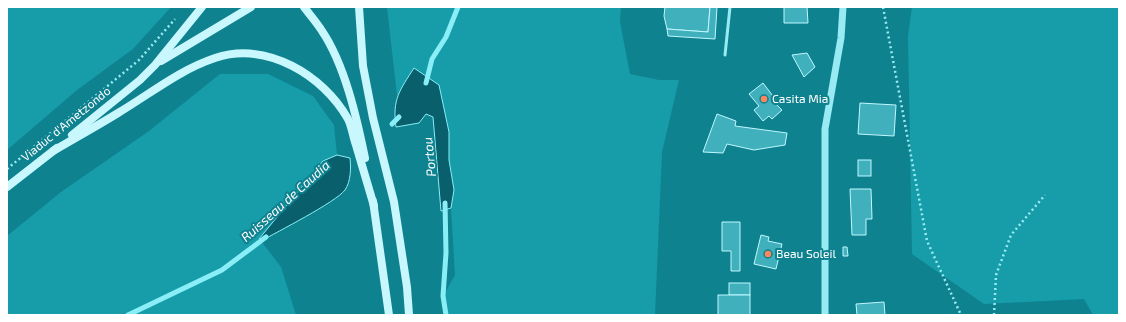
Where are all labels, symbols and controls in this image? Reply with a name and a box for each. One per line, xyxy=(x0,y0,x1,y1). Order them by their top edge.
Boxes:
street label: Viaduc d'Ametzondo xyxy=(18,83,113,163)
place label: Casita Mia xyxy=(772,91,828,105)
marker: Casita Mia xyxy=(759,94,769,104)
water label: Portou xyxy=(419,136,439,178)
water label: Ruisseau de Caudia xyxy=(237,157,333,245)
place label: Beau Soleil xyxy=(776,246,837,260)
marker: Beau Soleil xyxy=(763,249,773,259)

